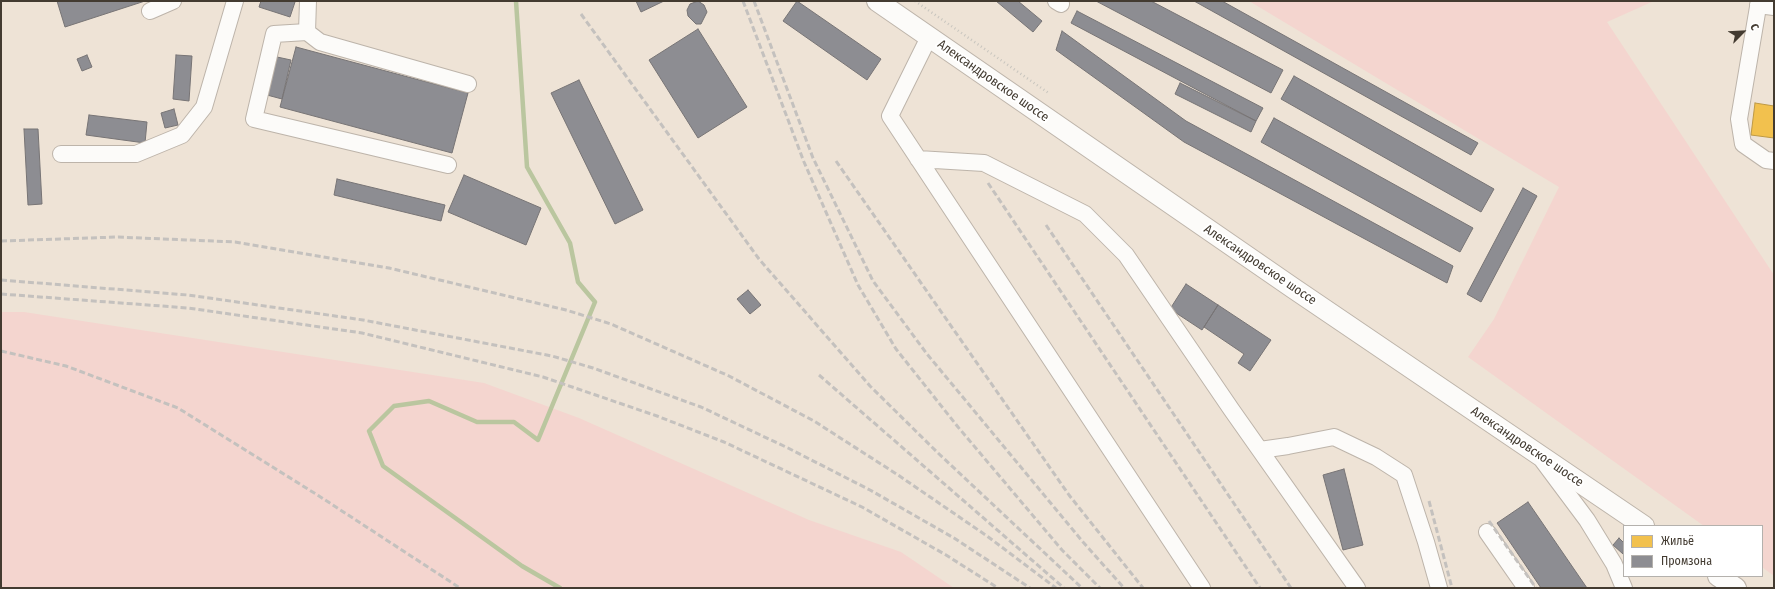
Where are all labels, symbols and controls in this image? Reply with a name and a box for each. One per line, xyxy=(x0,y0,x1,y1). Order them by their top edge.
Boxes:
north arrow xyxy=(1723,12,1763,52)
text: С xyxy=(1747,22,1762,32)
street label: Александровское шоссе xyxy=(934,37,1052,125)
street label: Александровское шоссе xyxy=(1201,221,1319,309)
street label: Александровское шоссе xyxy=(1468,403,1586,491)
legend xyxy=(1623,525,1763,577)
text: Жильё xyxy=(1661,534,1694,548)
text: Промзона xyxy=(1661,554,1712,568)

